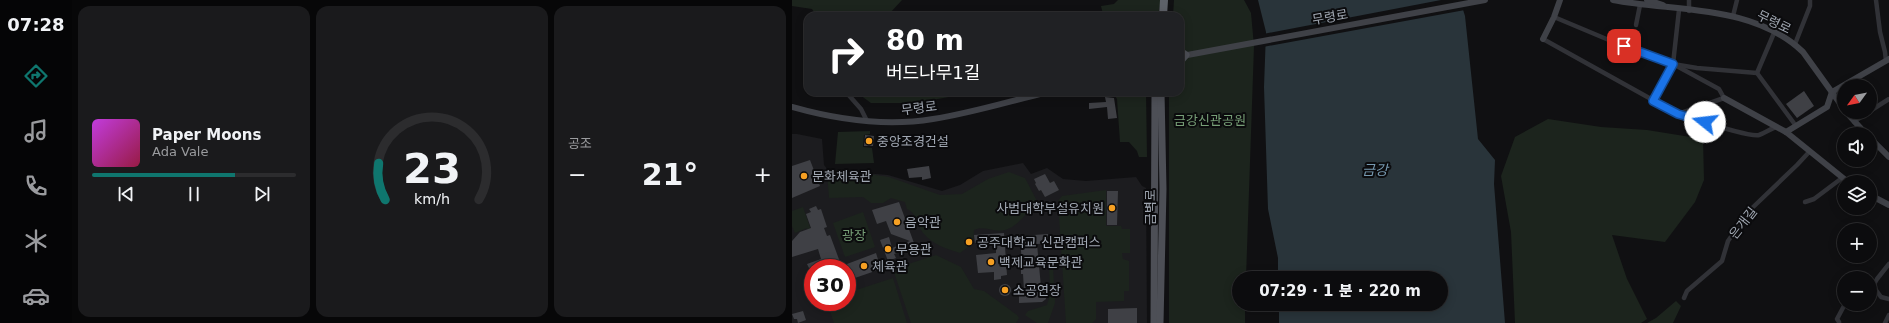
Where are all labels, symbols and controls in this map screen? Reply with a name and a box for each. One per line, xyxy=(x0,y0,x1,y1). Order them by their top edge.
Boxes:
street label: 무령로 xyxy=(1311,6,1349,28)
street label: 무령로 xyxy=(1755,7,1793,37)
text: 07:28 xyxy=(7,14,65,35)
text: 80 m xyxy=(886,24,964,57)
icon: right xyxy=(820,28,872,80)
pin xyxy=(1607,29,1641,63)
icon: arrive xyxy=(1613,35,1635,57)
icon: directions xyxy=(22,62,50,90)
text: 버드나무1길 xyxy=(886,62,980,83)
north arrow xyxy=(1837,79,1877,119)
map controls xyxy=(1837,79,1877,311)
street label: 무령로 xyxy=(900,98,938,118)
position arrow xyxy=(1684,101,1726,143)
park label: 금강신관공원 xyxy=(1174,113,1246,128)
icon: music xyxy=(22,117,50,145)
text: Paper Moons xyxy=(152,126,261,144)
button: sound xyxy=(1837,127,1877,167)
place label: 중앙조경건설 xyxy=(877,134,949,149)
text: 공조 xyxy=(568,136,592,151)
marker: 중앙조경건설 xyxy=(864,136,874,146)
text: 23 xyxy=(403,143,461,192)
text: Ada Vale xyxy=(152,144,208,159)
text: 21° xyxy=(642,157,698,192)
text: − xyxy=(568,162,586,187)
text: + xyxy=(754,162,772,187)
water label: 금강 xyxy=(1362,162,1390,178)
place label: 문화체육관 xyxy=(812,169,872,184)
marker: 문화체육관 xyxy=(799,171,809,181)
icon: phone xyxy=(22,172,50,200)
button: layers xyxy=(1837,175,1877,215)
icon: previous xyxy=(115,183,137,205)
icon: pause xyxy=(183,183,205,205)
icon: next xyxy=(251,183,273,205)
street label: 금벽로 xyxy=(1143,189,1158,225)
text: km/h xyxy=(414,190,450,206)
place label: 사범대학부설유치원 xyxy=(996,201,1104,216)
marker: 사범대학부설유치원 xyxy=(1107,203,1117,213)
street label: 은개길 xyxy=(1726,204,1760,242)
place label: 음악관 xyxy=(905,215,941,230)
marker: 음악관 xyxy=(892,217,902,227)
button: + xyxy=(1837,223,1877,263)
icon: climate xyxy=(22,227,50,255)
park label: 광장 xyxy=(842,228,866,243)
place label: 공주대학교 신관캠퍼스 xyxy=(977,235,1101,250)
marker: 공주대학교 신관캠퍼스 xyxy=(964,237,974,247)
place label: 무용관 xyxy=(896,242,932,257)
marker: 무용관 xyxy=(883,244,893,254)
place label: 백제교육문화관 xyxy=(999,255,1083,270)
marker: 백제교육문화관 xyxy=(986,257,996,267)
speed limit sign: 30 xyxy=(804,259,856,311)
place label: 체육관 xyxy=(872,259,908,274)
marker: 체육관 xyxy=(859,261,869,271)
button: − xyxy=(1837,271,1877,311)
icon: car xyxy=(22,282,50,310)
text: 07:29 · 1 분 · 220 m xyxy=(1259,282,1421,300)
place label: 소공연장 xyxy=(1013,283,1061,298)
marker: 소공연장 xyxy=(1000,285,1010,295)

